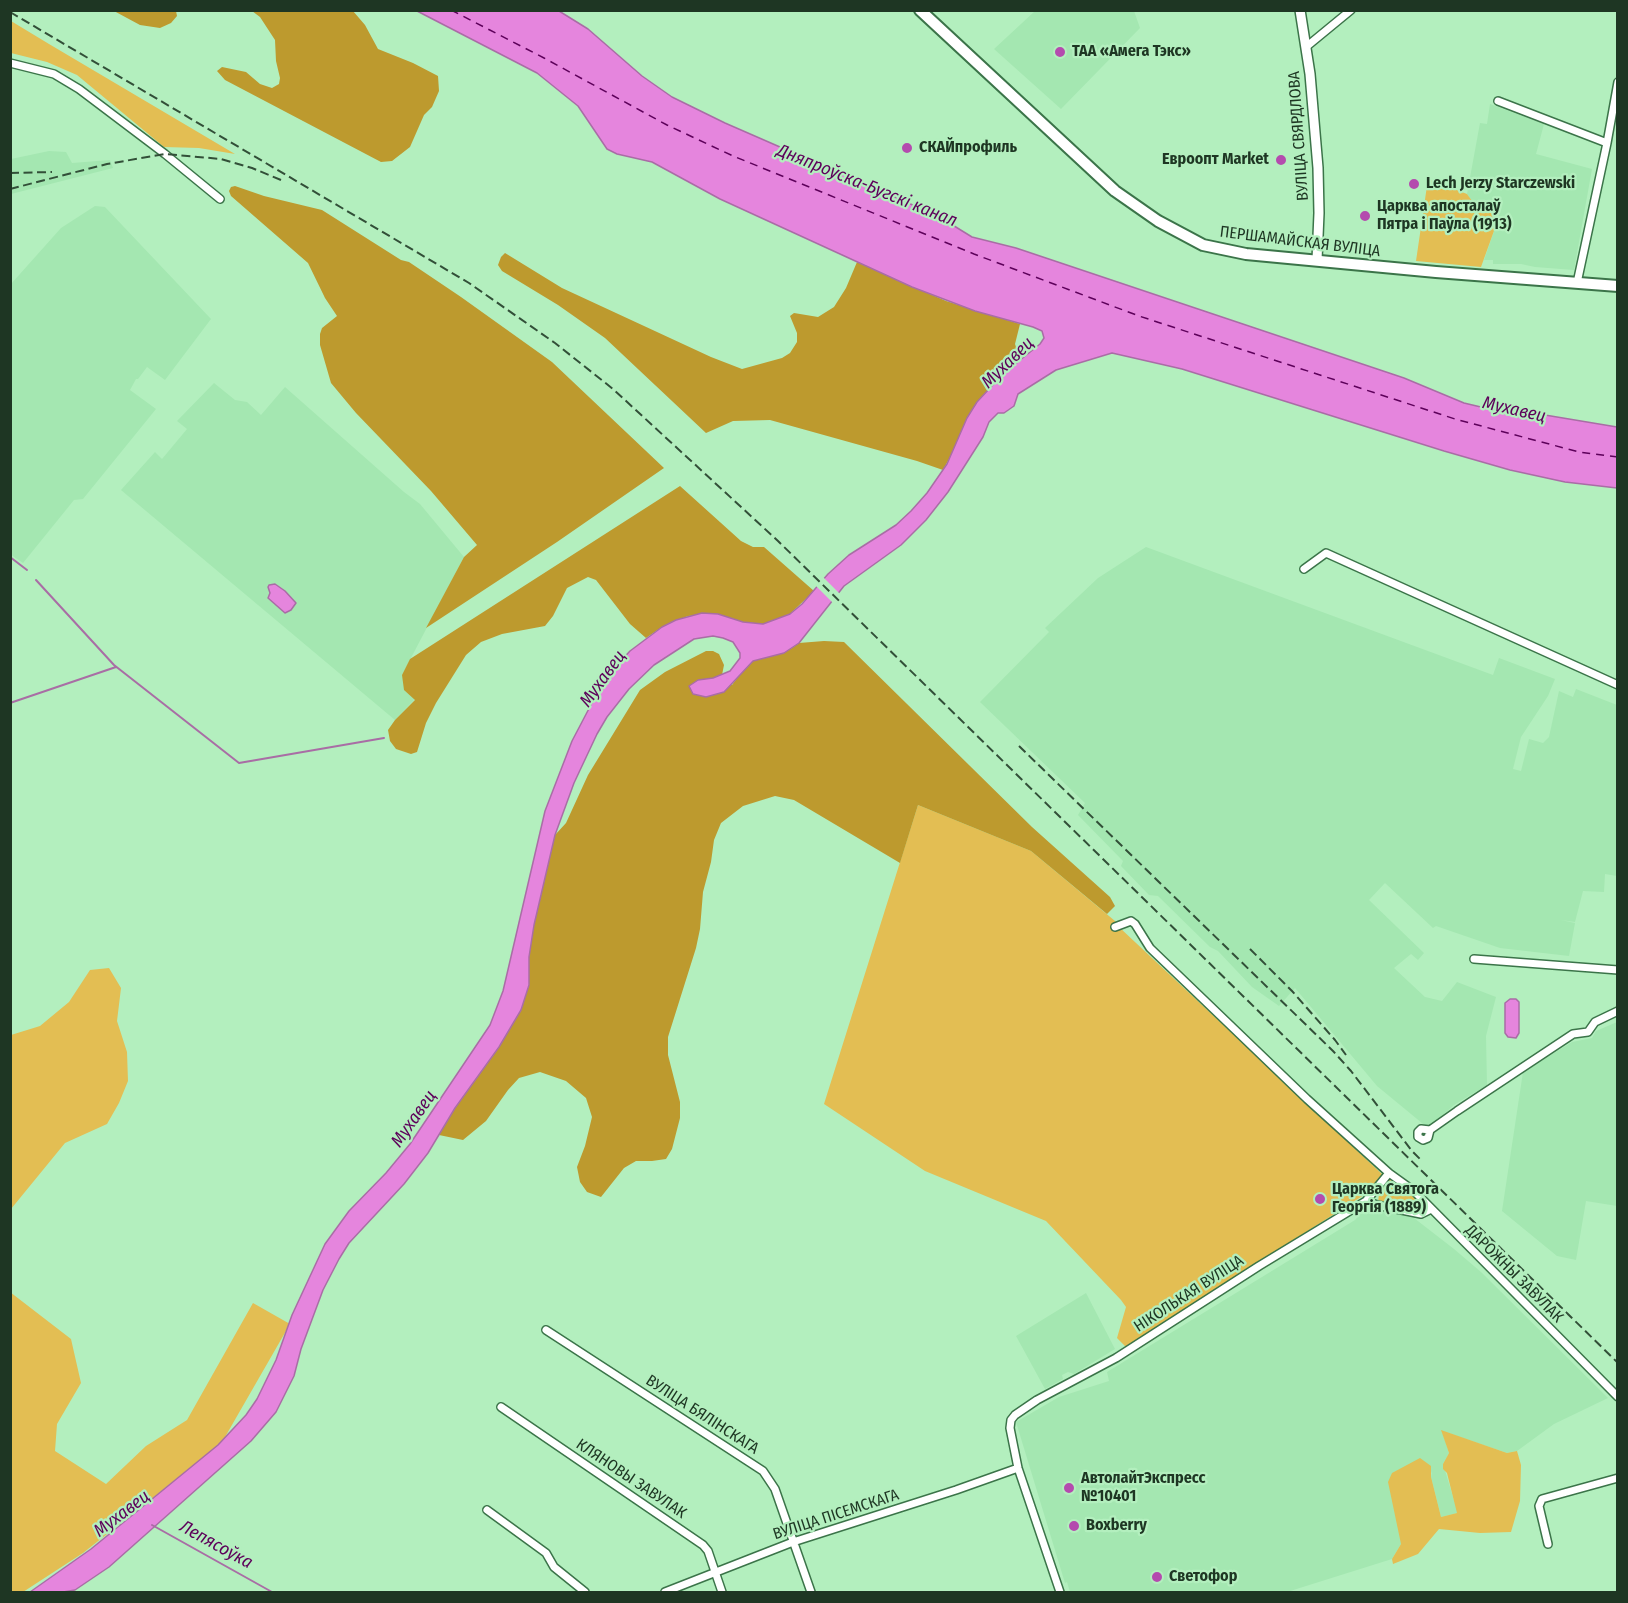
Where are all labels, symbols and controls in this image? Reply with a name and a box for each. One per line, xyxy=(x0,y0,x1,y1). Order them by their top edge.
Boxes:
place label: ТАА «Амега Тэкс» xyxy=(1072,42,1191,62)
marker: ТАА «Амега Тэкс» xyxy=(1053,45,1067,59)
street label: ВУЛІЦА СВЯРДЛОВА xyxy=(1285,71,1313,201)
place label: СКАЙпрофиль xyxy=(919,138,1017,158)
water label: Дняпроўска-Бугскі канал xyxy=(774,140,960,232)
marker: СКАЙпрофиль xyxy=(900,141,914,155)
place label: Евроопт Market xyxy=(1162,150,1269,170)
marker: Евроопт Market xyxy=(1274,153,1288,167)
place label: Lech Jerzy Starczewski xyxy=(1426,174,1575,194)
marker: Lech Jerzy Starczewski xyxy=(1407,177,1421,191)
place label: Царква апосталаў Пятра і Паўла (1913) xyxy=(1377,197,1511,235)
marker: Царква апосталаў Пятра і Паўла (1913) xyxy=(1358,209,1372,223)
street label: ПЕРШАМАЙСКАЯ ВУЛІЦА xyxy=(1219,223,1381,261)
water label: Мухавец xyxy=(977,333,1039,393)
water label: Мухавец xyxy=(1480,392,1548,428)
water label: Мухавец xyxy=(575,647,631,711)
water label: Мухавец xyxy=(387,1086,441,1152)
place label: Царква Святога Георгія (1889) xyxy=(1332,1180,1439,1218)
marker: Царква Святога Георгія (1889) xyxy=(1313,1192,1327,1206)
street label: ДАРОЖНЫ ЗАВУЛАК xyxy=(1461,1221,1567,1327)
street label: НІКОЛЬКАЯ ВУЛІЦА xyxy=(1131,1251,1247,1337)
street label: ВУЛІЦА БЯЛІНСКАГА xyxy=(642,1371,762,1459)
street label: КЛЯНОВЫ ЗАВУЛАК xyxy=(572,1435,690,1523)
place label: АвтолайтЭкспресс №10401 xyxy=(1081,1469,1205,1507)
marker: АвтолайтЭкспресс №10401 xyxy=(1062,1481,1076,1495)
water label: Мухавец xyxy=(90,1486,154,1542)
street label: ВУЛІЦА ПІСЕМСКАГА xyxy=(771,1486,901,1544)
water label: Лепясоўка xyxy=(176,1516,256,1574)
place label: Boxberry xyxy=(1086,1516,1147,1536)
marker: Boxberry xyxy=(1067,1519,1081,1533)
place label: Светофор xyxy=(1169,1567,1237,1587)
marker: Светофор xyxy=(1150,1570,1164,1584)

